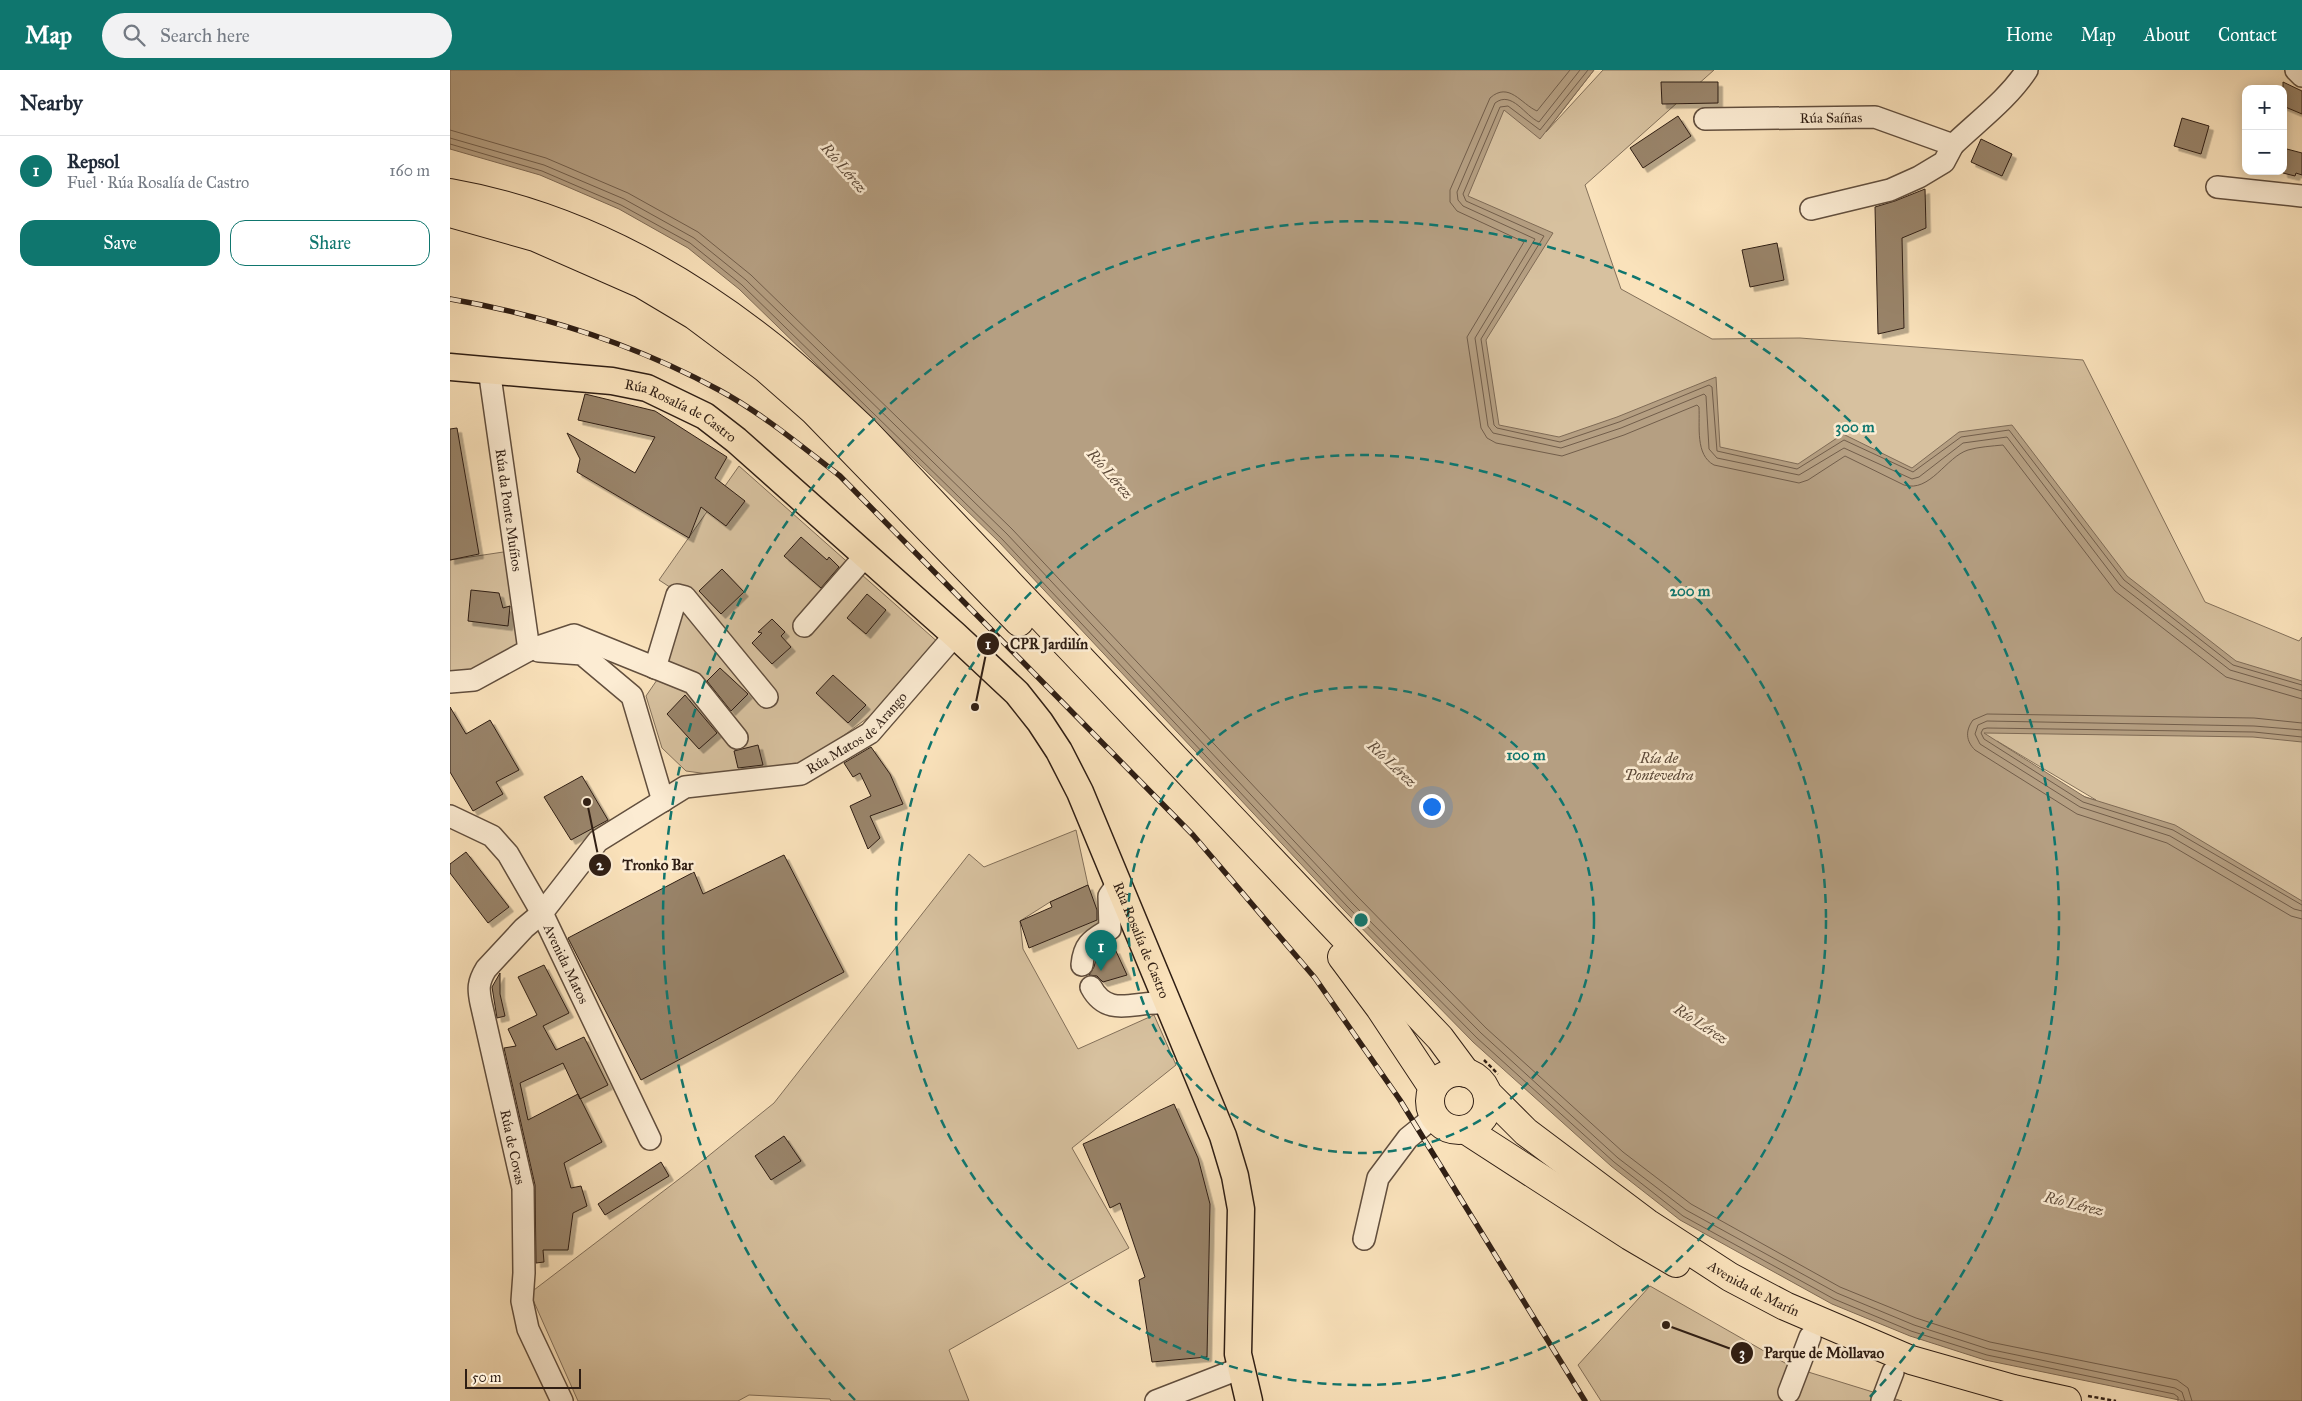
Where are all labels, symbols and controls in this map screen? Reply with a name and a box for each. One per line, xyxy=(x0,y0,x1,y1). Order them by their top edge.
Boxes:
search box xyxy=(102,13,452,58)
text: Map xyxy=(25,20,72,50)
icon: search xyxy=(120,21,148,49)
text: Search here xyxy=(160,24,250,47)
text: Home xyxy=(2006,24,2053,46)
text: Map xyxy=(2081,24,2116,46)
text: About xyxy=(2144,24,2190,46)
text: Contact xyxy=(2218,24,2277,46)
map controls xyxy=(2242,85,2287,175)
button: + xyxy=(2242,85,2287,130)
text: Nearby xyxy=(20,90,83,116)
street label: Rúa Saíñas xyxy=(1800,109,1862,127)
button: − xyxy=(2242,130,2287,175)
water label: Río Lérez xyxy=(817,139,871,197)
text: Repsol xyxy=(67,150,119,173)
text: 1 xyxy=(33,161,39,180)
text: 160 m xyxy=(389,161,430,180)
text: Fuel · Rúa Rosalía de Castro xyxy=(67,173,249,192)
button: Save xyxy=(20,220,220,266)
button: Share xyxy=(230,220,430,266)
street label: Rúa Rosalía de Castro xyxy=(623,376,740,446)
text: 300 m xyxy=(1835,418,1875,437)
water label: Río Lérez xyxy=(1083,445,1137,503)
street label: Rúa da Ponte Muíños xyxy=(491,448,526,572)
text: 200 m xyxy=(1670,582,1711,600)
callout: CPR Jardilín xyxy=(975,629,1098,659)
text: 1 xyxy=(985,635,991,653)
text: CPR Jardilín xyxy=(1010,635,1089,654)
street label: Rúa Matos de Arango xyxy=(803,689,911,778)
water label: Río Lérez xyxy=(1363,736,1420,791)
text: 100 m xyxy=(1506,746,1546,764)
water label: Ría de Pontevedra xyxy=(1624,749,1694,784)
your location xyxy=(1419,794,1445,820)
callout: Tronko Bar xyxy=(588,850,704,880)
text: 2 xyxy=(596,856,604,874)
text: Tronko Bar xyxy=(622,856,694,874)
street label: Rúa Rosalía de Castro xyxy=(1109,879,1173,1001)
centre of rings xyxy=(1352,911,1370,929)
street label: Avenida Matos xyxy=(539,921,592,1007)
pin: 1 xyxy=(1085,930,1117,971)
water label: Río Lérez xyxy=(1670,999,1731,1048)
street label: Rúa de Covas xyxy=(496,1108,529,1186)
water label: Río Lérez xyxy=(2042,1188,2106,1220)
street label: Avenida de Marín xyxy=(1704,1256,1802,1320)
callout: Parque de Mollavao xyxy=(1729,1338,1894,1368)
text: 3 xyxy=(1739,1344,1745,1363)
text: Parque de Mollavao xyxy=(1764,1344,1884,1363)
scale bar xyxy=(465,1366,581,1389)
text: 50 m xyxy=(472,1369,501,1386)

